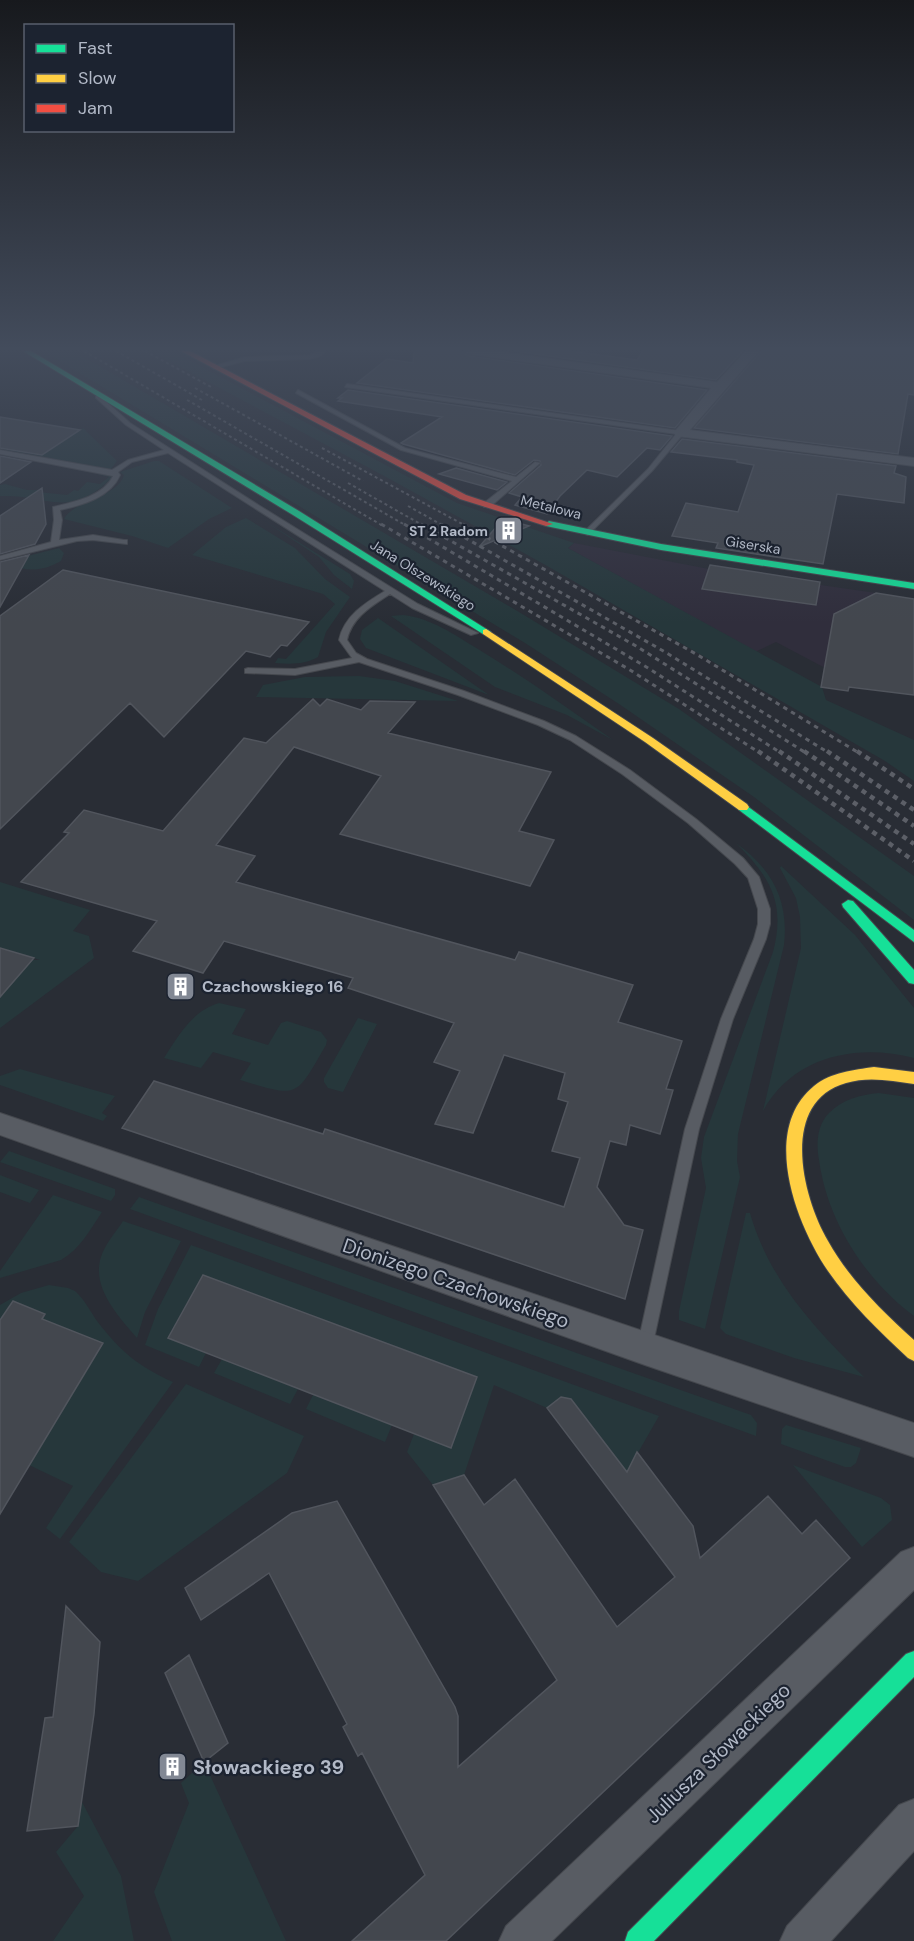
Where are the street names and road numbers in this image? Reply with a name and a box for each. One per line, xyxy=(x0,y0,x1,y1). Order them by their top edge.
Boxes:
street label: Metalowa xyxy=(519,491,583,523)
street label: Giserska xyxy=(724,532,782,558)
street label: Jana Olszewskiego xyxy=(367,535,479,615)
street label: Dionizego Czachowskiego xyxy=(339,1232,573,1334)
street label: Juliusza Słowackiego xyxy=(640,1677,796,1829)

